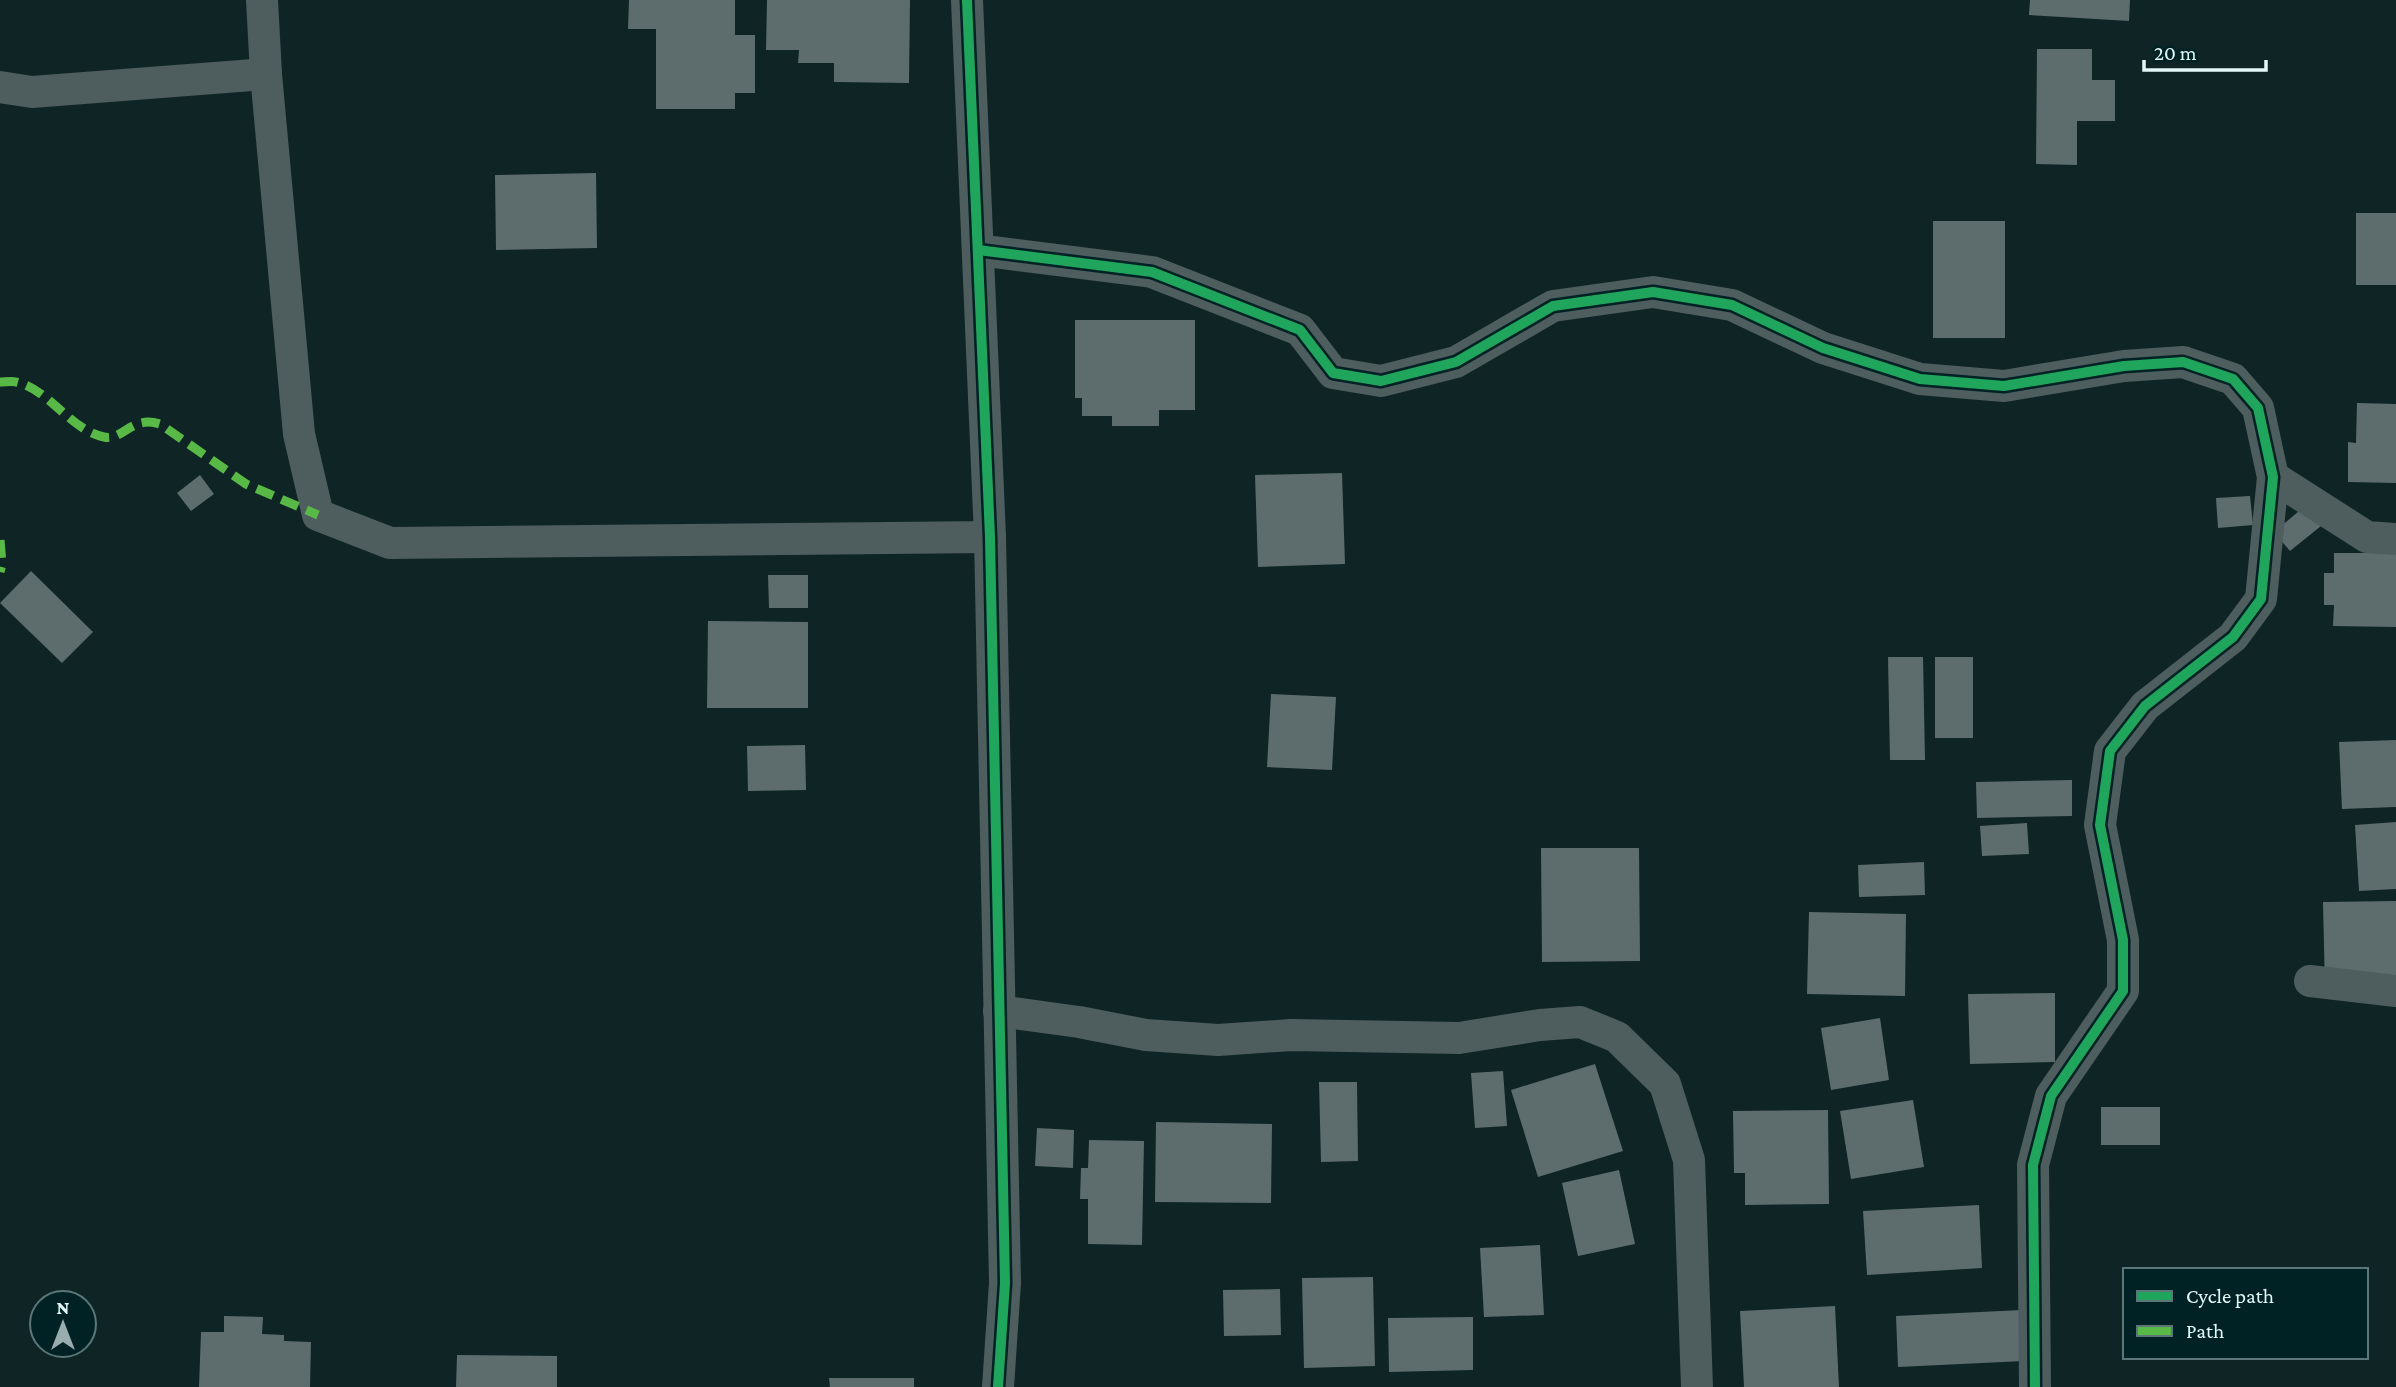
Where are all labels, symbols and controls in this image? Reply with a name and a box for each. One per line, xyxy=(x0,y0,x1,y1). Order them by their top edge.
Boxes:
scale bar xyxy=(2144,28,2266,72)
text: 20 m xyxy=(2154,41,2197,65)
legend xyxy=(2123,1268,2368,1359)
text: Cycle path xyxy=(2186,1284,2274,1308)
north arrow xyxy=(28,1289,98,1359)
text: N xyxy=(57,1297,70,1318)
text: Path xyxy=(2186,1319,2224,1343)

